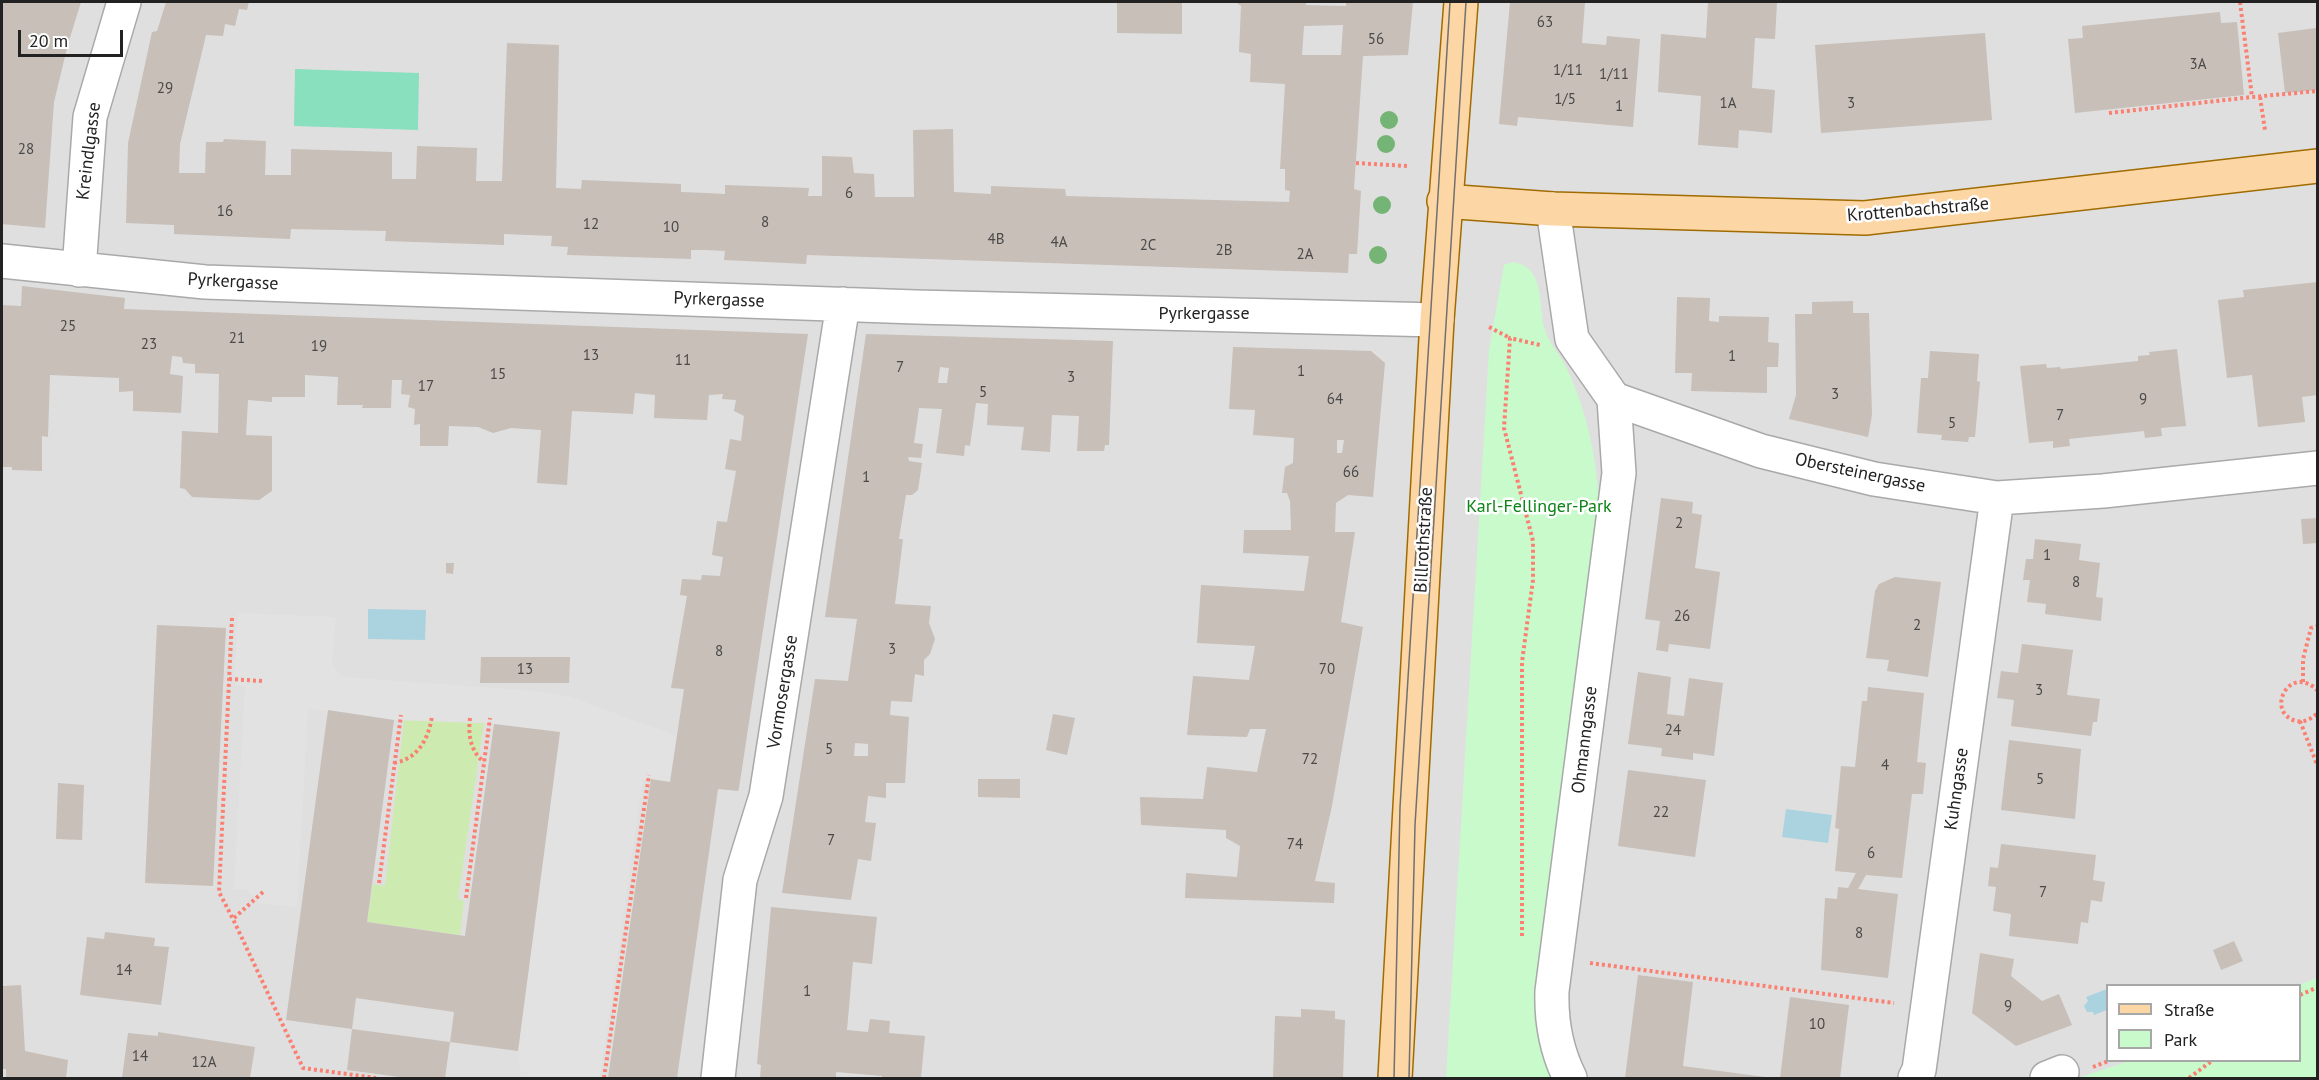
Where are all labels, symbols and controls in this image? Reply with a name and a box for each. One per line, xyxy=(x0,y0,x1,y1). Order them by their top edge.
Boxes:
house number: 63 xyxy=(1537,14,1553,32)
scale bar xyxy=(21,18,126,56)
text: 20 m xyxy=(29,29,68,52)
house number: 56 xyxy=(1368,31,1384,49)
house number: 3A xyxy=(2190,56,2206,74)
house number: 1/11 xyxy=(1553,62,1583,80)
house number: 1/11 xyxy=(1599,66,1629,84)
house number: 29 xyxy=(157,80,173,98)
house number: 1/5 xyxy=(1554,91,1576,109)
house number: 1A xyxy=(1720,95,1736,113)
house number: 3 xyxy=(1847,95,1855,113)
house number: 1 xyxy=(1615,98,1623,116)
street label: Kreindlgasse xyxy=(72,101,106,201)
house number: 28 xyxy=(18,141,34,159)
house number: 6 xyxy=(845,185,853,203)
street label: Krottenbachstraße xyxy=(1846,193,1990,227)
house number: 16 xyxy=(217,203,233,221)
house number: 8 xyxy=(761,214,769,232)
house number: 12 xyxy=(583,216,599,234)
house number: 10 xyxy=(663,219,679,237)
house number: 4B xyxy=(988,231,1004,249)
house number: 4A xyxy=(1051,234,1067,252)
house number: 2C xyxy=(1140,237,1156,255)
house number: 2B xyxy=(1216,242,1232,260)
house number: 2A xyxy=(1297,246,1313,264)
street label: Pyrkergasse xyxy=(187,269,279,295)
street label: Pyrkergasse xyxy=(673,288,765,312)
street label: Pyrkergasse xyxy=(1158,303,1250,325)
house number: 25 xyxy=(60,318,76,336)
house number: 21 xyxy=(229,330,245,348)
house number: 23 xyxy=(141,336,157,354)
house number: 19 xyxy=(311,338,327,356)
house number: 13 xyxy=(583,347,599,365)
house number: 1 xyxy=(1728,348,1736,366)
house number: 11 xyxy=(675,352,691,370)
house number: 7 xyxy=(896,359,904,377)
house number: 1 xyxy=(1297,363,1305,381)
house number: 15 xyxy=(490,366,506,384)
house number: 3 xyxy=(1067,369,1075,387)
house number: 17 xyxy=(418,378,434,396)
house number: 5 xyxy=(979,384,987,402)
house number: 3 xyxy=(1831,386,1839,404)
house number: 64 xyxy=(1327,391,1343,409)
house number: 9 xyxy=(2139,391,2147,409)
house number: 7 xyxy=(2056,407,2064,425)
house number: 5 xyxy=(1948,415,1956,433)
street label: Obersteinergasse xyxy=(1793,449,1927,497)
house number: 66 xyxy=(1343,464,1359,482)
house number: 1 xyxy=(862,469,870,487)
street label: Billrothstraße xyxy=(1410,486,1438,594)
park label: Karl-Fellinger-Park xyxy=(1466,496,1612,518)
house number: 2 xyxy=(1675,515,1683,533)
house number: 1 xyxy=(2043,547,2051,565)
house number: 8 xyxy=(2072,574,2080,592)
house number: 26 xyxy=(1674,608,1690,626)
house number: 2 xyxy=(1913,617,1921,635)
street label: Vormosergasse xyxy=(763,634,803,750)
house number: 3 xyxy=(888,641,896,659)
house number: 8 xyxy=(715,643,723,661)
house number: 13 xyxy=(517,661,533,679)
house number: 70 xyxy=(1319,661,1335,679)
house number: 3 xyxy=(2035,682,2043,700)
street label: Ohmanngasse xyxy=(1568,685,1602,795)
house number: 24 xyxy=(1665,722,1681,740)
house number: 5 xyxy=(825,741,833,759)
street label: Kuhngasse xyxy=(1941,747,1973,831)
house number: 72 xyxy=(1302,751,1318,769)
house number: 4 xyxy=(1881,757,1889,775)
house number: 5 xyxy=(2036,771,2044,789)
house number: 22 xyxy=(1653,804,1669,822)
house number: 7 xyxy=(827,832,835,850)
house number: 74 xyxy=(1287,836,1303,854)
house number: 6 xyxy=(1867,845,1875,863)
house number: 7 xyxy=(2039,884,2047,902)
house number: 8 xyxy=(1855,925,1863,943)
house number: 14 xyxy=(116,962,132,980)
house number: 1 xyxy=(803,983,811,1001)
legend xyxy=(2106,984,2301,1062)
house number: 9 xyxy=(2004,998,2012,1016)
text: Straße xyxy=(2164,998,2215,1021)
house number: 10 xyxy=(1809,1016,1825,1034)
text: Park xyxy=(2164,1028,2197,1051)
house number: 14 xyxy=(132,1048,148,1066)
house number: 12A xyxy=(191,1054,217,1072)

